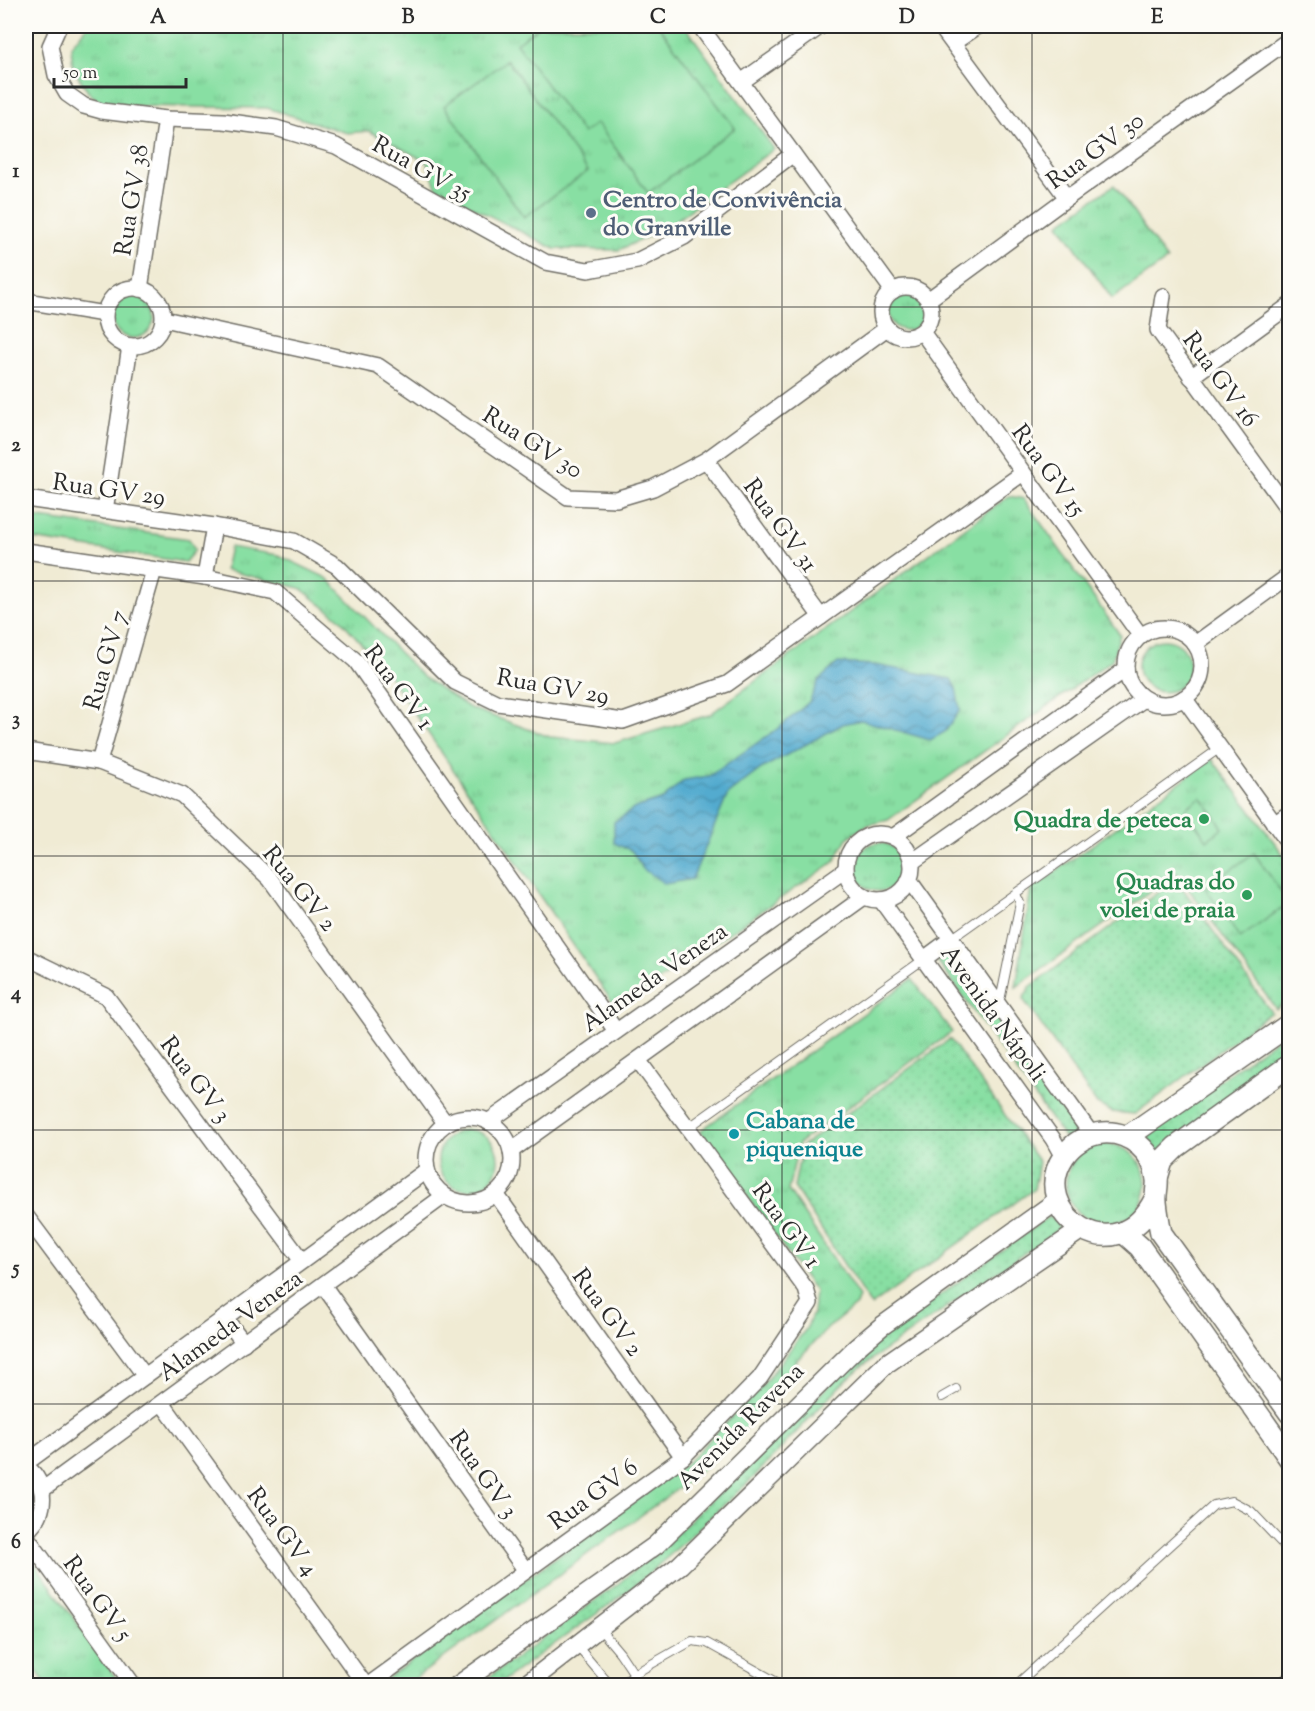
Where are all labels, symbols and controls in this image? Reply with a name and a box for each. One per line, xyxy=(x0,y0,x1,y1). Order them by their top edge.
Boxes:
text: A xyxy=(150,4,167,33)
text: B xyxy=(402,4,415,33)
text: C xyxy=(650,4,666,33)
text: D xyxy=(899,4,915,33)
text: E xyxy=(1151,4,1164,33)
scale bar xyxy=(54,51,186,89)
text: 50 m xyxy=(62,61,98,87)
street label: Rua GV 30 xyxy=(1041,105,1152,199)
street label: Rua GV 35 xyxy=(365,129,477,211)
street label: Rua GV 38 xyxy=(107,142,159,258)
text: 1 xyxy=(13,158,20,187)
place label: Centro de Convivência do Granville xyxy=(603,184,843,246)
marker: Centro de Convivência do Granville xyxy=(584,206,598,220)
street label: Rua GV 16 xyxy=(1173,325,1266,435)
street label: Rua GV 30 xyxy=(475,399,589,488)
street label: Rua GV 15 xyxy=(1002,418,1093,524)
text: 2 xyxy=(11,432,21,461)
street label: Rua GV 29 xyxy=(50,466,167,516)
street label: Rua GV 31 xyxy=(734,472,825,580)
street label: Rua GV 7 xyxy=(76,607,137,715)
street label: Rua GV 1 xyxy=(354,639,441,738)
street label: Rua GV 29 xyxy=(494,661,612,715)
text: 3 xyxy=(12,706,20,735)
place label: Quadra de peteca xyxy=(1014,804,1193,838)
marker: Quadra de peteca xyxy=(1197,812,1211,826)
street label: Rua GV 2 xyxy=(253,839,344,940)
place label: Quadras do volei de praia xyxy=(1100,866,1236,928)
marker: Quadras do volei de praia xyxy=(1240,888,1254,902)
street label: Alameda Veneza xyxy=(575,916,735,1042)
street label: Avenida Nápoli xyxy=(931,939,1054,1090)
text: 4 xyxy=(10,980,21,1009)
street label: Rua GV 3 xyxy=(151,1030,238,1131)
place label: Cabana de piquenique xyxy=(746,1105,863,1167)
marker: Cabana de piquenique xyxy=(727,1127,741,1141)
street label: Rua GV 1 xyxy=(743,1176,828,1276)
text: 5 xyxy=(11,1255,20,1284)
street label: Rua GV 2 xyxy=(563,1262,650,1364)
street label: Alameda Veneza xyxy=(152,1263,310,1391)
street label: Avenida Ravena xyxy=(670,1356,813,1499)
street label: Rua GV 3 xyxy=(440,1424,525,1526)
street label: Rua GV 6 xyxy=(543,1452,646,1540)
street label: Rua GV 4 xyxy=(237,1481,325,1584)
text: 6 xyxy=(11,1529,21,1558)
street label: Rua GV 5 xyxy=(54,1549,139,1649)

